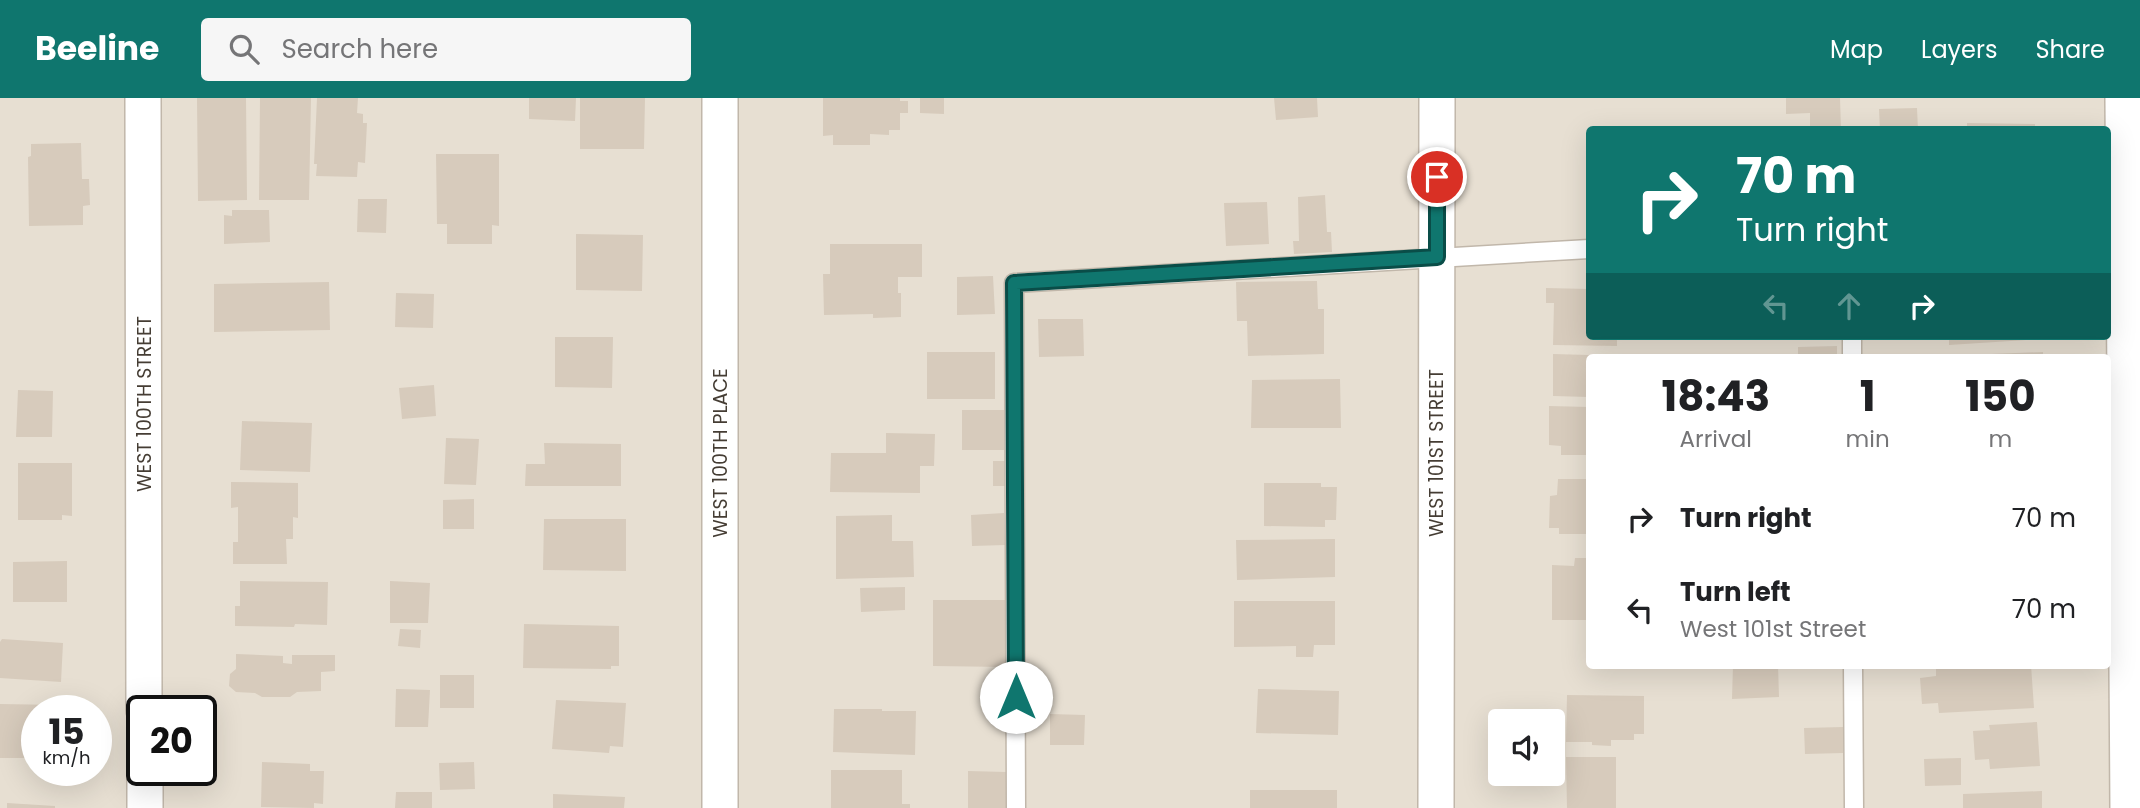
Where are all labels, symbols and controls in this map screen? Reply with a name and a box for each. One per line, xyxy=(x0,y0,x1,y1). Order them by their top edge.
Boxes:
search box xyxy=(201,18,691,81)
text: Beeline xyxy=(35,25,159,72)
icon: search xyxy=(225,30,263,68)
text: Search here xyxy=(281,31,438,67)
text: Map xyxy=(1830,33,1883,66)
text: Layers xyxy=(1921,33,1997,66)
text: Share xyxy=(2035,33,2105,66)
text: 70 m xyxy=(1736,142,1856,210)
pin xyxy=(1407,147,1467,207)
icon: right xyxy=(1621,154,1712,245)
icon: arrive xyxy=(1418,158,1456,196)
text: Turn right xyxy=(1736,207,1888,252)
icon: left xyxy=(1757,287,1795,325)
icon: ahead xyxy=(1830,287,1868,325)
icon: right xyxy=(1903,287,1941,325)
street label: WEST 100TH STREET xyxy=(131,316,158,492)
text: 18:43 xyxy=(1661,367,1770,426)
text: 1 xyxy=(1860,367,1876,426)
text: 150 xyxy=(1965,367,2036,426)
street label: WEST 100TH PLACE xyxy=(707,368,734,538)
street label: WEST 101ST STREET xyxy=(1423,369,1450,537)
text: Arrival xyxy=(1680,423,1752,455)
text: min xyxy=(1846,423,1890,455)
text: m xyxy=(1988,423,2012,455)
icon: right xyxy=(1621,500,1659,538)
text: Turn right xyxy=(1680,500,1812,536)
text: 70 m xyxy=(2012,500,2076,536)
text: Turn left xyxy=(1680,574,1791,610)
icon: left xyxy=(1621,591,1659,629)
text: 70 m xyxy=(2012,591,2076,627)
text: West 101st Street xyxy=(1680,613,1866,645)
position arrow xyxy=(979,660,1053,734)
speed limit sign: 20 xyxy=(126,695,217,786)
text: 15 xyxy=(49,707,84,756)
map controls xyxy=(1488,709,1565,786)
button: sound xyxy=(1488,709,1565,786)
text: km/h xyxy=(43,745,90,770)

